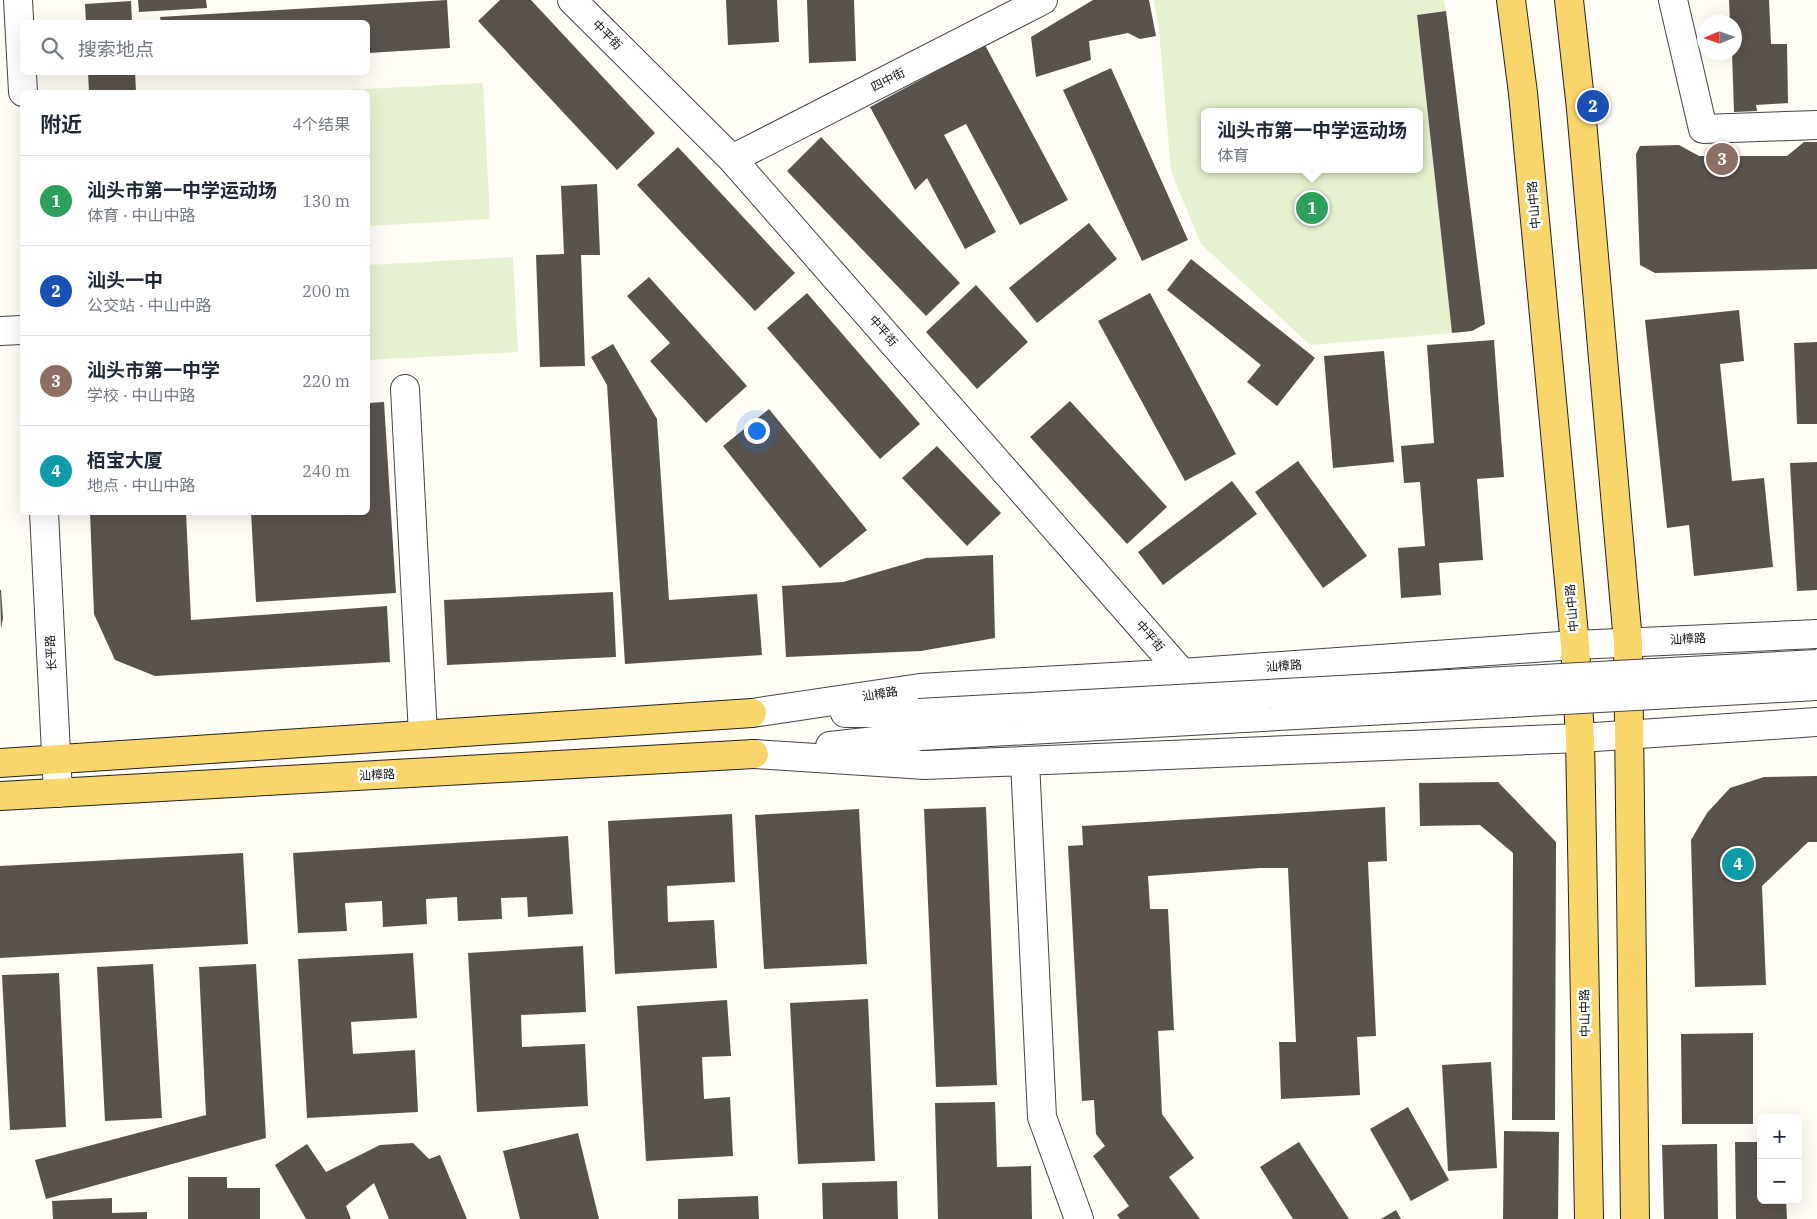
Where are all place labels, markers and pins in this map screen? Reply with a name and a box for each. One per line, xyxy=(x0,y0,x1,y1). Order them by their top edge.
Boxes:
pin: 2 xyxy=(1577,87,1609,125)
pin: 3 xyxy=(1706,140,1738,178)
pin: 1 xyxy=(1296,189,1328,227)
pin: 4 xyxy=(1722,845,1754,883)

